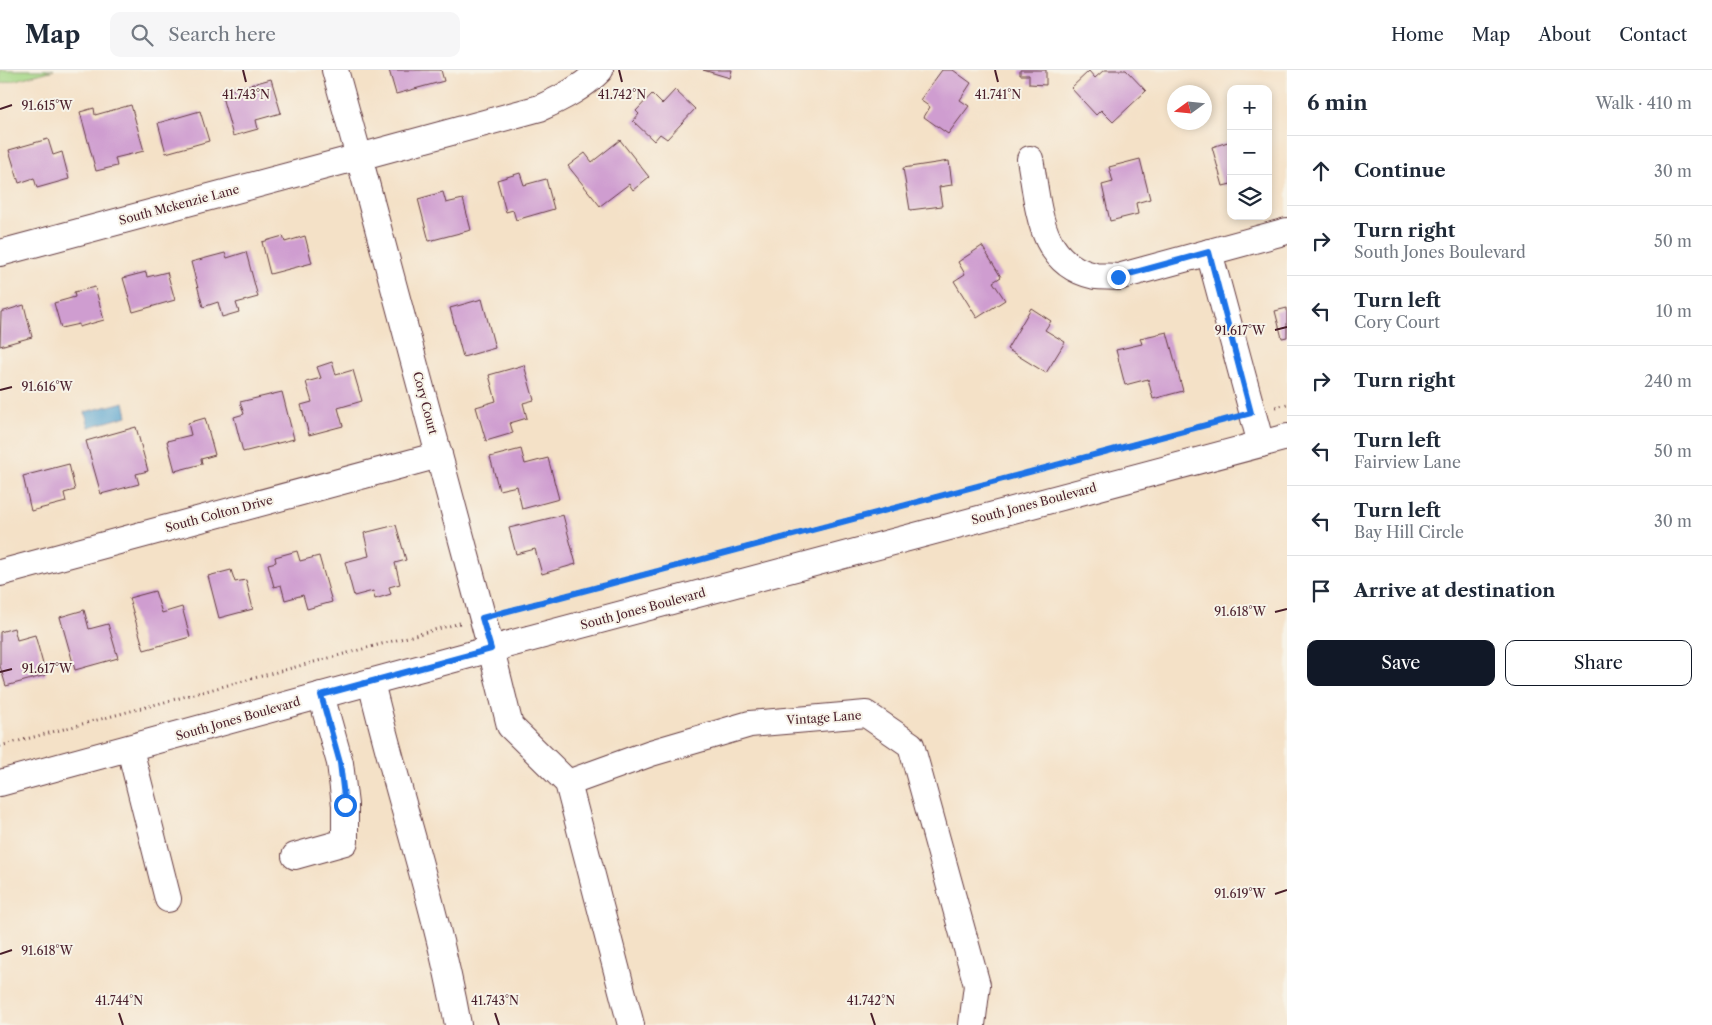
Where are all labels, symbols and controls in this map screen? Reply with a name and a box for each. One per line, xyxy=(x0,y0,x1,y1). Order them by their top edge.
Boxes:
search box xyxy=(110,12,460,57)
text: Map xyxy=(25,20,80,49)
icon: search xyxy=(128,21,156,49)
text: Search here xyxy=(168,23,276,46)
text: Home xyxy=(1391,24,1444,46)
text: Map xyxy=(1472,24,1510,46)
text: About xyxy=(1538,24,1591,46)
text: Contact xyxy=(1619,24,1687,46)
north arrow xyxy=(1167,85,1212,130)
map controls xyxy=(1227,85,1272,220)
button: + xyxy=(1227,85,1272,130)
text: 41.743°N xyxy=(222,87,270,102)
text: 41.742°N xyxy=(598,87,646,102)
text: 41.741°N xyxy=(975,87,1021,102)
text: 6 min xyxy=(1307,90,1368,115)
text: Walk · 410 m xyxy=(1595,93,1692,113)
text: 91.615°W xyxy=(22,98,73,113)
button: − xyxy=(1227,130,1272,175)
icon: ahead xyxy=(1307,157,1335,185)
text: Continue xyxy=(1354,159,1446,182)
text: 30 m xyxy=(1654,161,1692,181)
button: layers xyxy=(1227,175,1272,220)
street label: South Mckenzie Lane xyxy=(117,181,241,228)
text: Turn right xyxy=(1354,219,1455,242)
icon: right xyxy=(1307,227,1335,255)
text: 50 m xyxy=(1654,231,1692,251)
text: South Jones Boulevard xyxy=(1354,242,1526,262)
route end xyxy=(1107,266,1130,289)
text: Turn left xyxy=(1354,289,1441,312)
icon: left xyxy=(1307,297,1335,325)
text: 10 m xyxy=(1656,301,1692,321)
text: Cory Court xyxy=(1354,312,1440,332)
text: 91.617°W xyxy=(1215,323,1266,338)
icon: right xyxy=(1307,367,1335,395)
text: Turn right xyxy=(1354,369,1455,392)
street label: Cory Court xyxy=(410,370,441,437)
text: 240 m xyxy=(1644,371,1692,391)
text: 91.616°W xyxy=(21,379,73,394)
text: Turn left xyxy=(1354,429,1441,452)
icon: left xyxy=(1307,437,1335,465)
text: 50 m xyxy=(1654,441,1692,461)
text: Fairview Lane xyxy=(1354,452,1461,472)
street label: South Jones Boulevard xyxy=(970,479,1099,527)
street label: South Colton Drive xyxy=(164,492,274,535)
text: Turn left xyxy=(1354,499,1441,522)
icon: left xyxy=(1307,507,1335,535)
text: 30 m xyxy=(1654,511,1692,531)
text: Bay Hill Circle xyxy=(1354,522,1464,542)
icon: arrive xyxy=(1307,577,1335,605)
text: Arrive at destination xyxy=(1354,579,1555,602)
street label: South Jones Boulevard xyxy=(579,584,708,632)
text: 91.618°W xyxy=(1214,604,1267,619)
button: Save xyxy=(1307,640,1495,686)
button: Share xyxy=(1505,640,1692,686)
text: 91.617°W xyxy=(22,661,73,676)
street label: South Jones Boulevard xyxy=(174,693,303,743)
street label: Vintage Lane xyxy=(785,707,862,728)
route start xyxy=(334,794,357,817)
text: 91.619°W xyxy=(1214,886,1267,901)
text: 91.618°W xyxy=(21,943,74,958)
text: 41.744°N xyxy=(95,993,143,1008)
text: 41.743°N xyxy=(471,993,519,1008)
text: 41.742°N xyxy=(847,993,895,1008)

